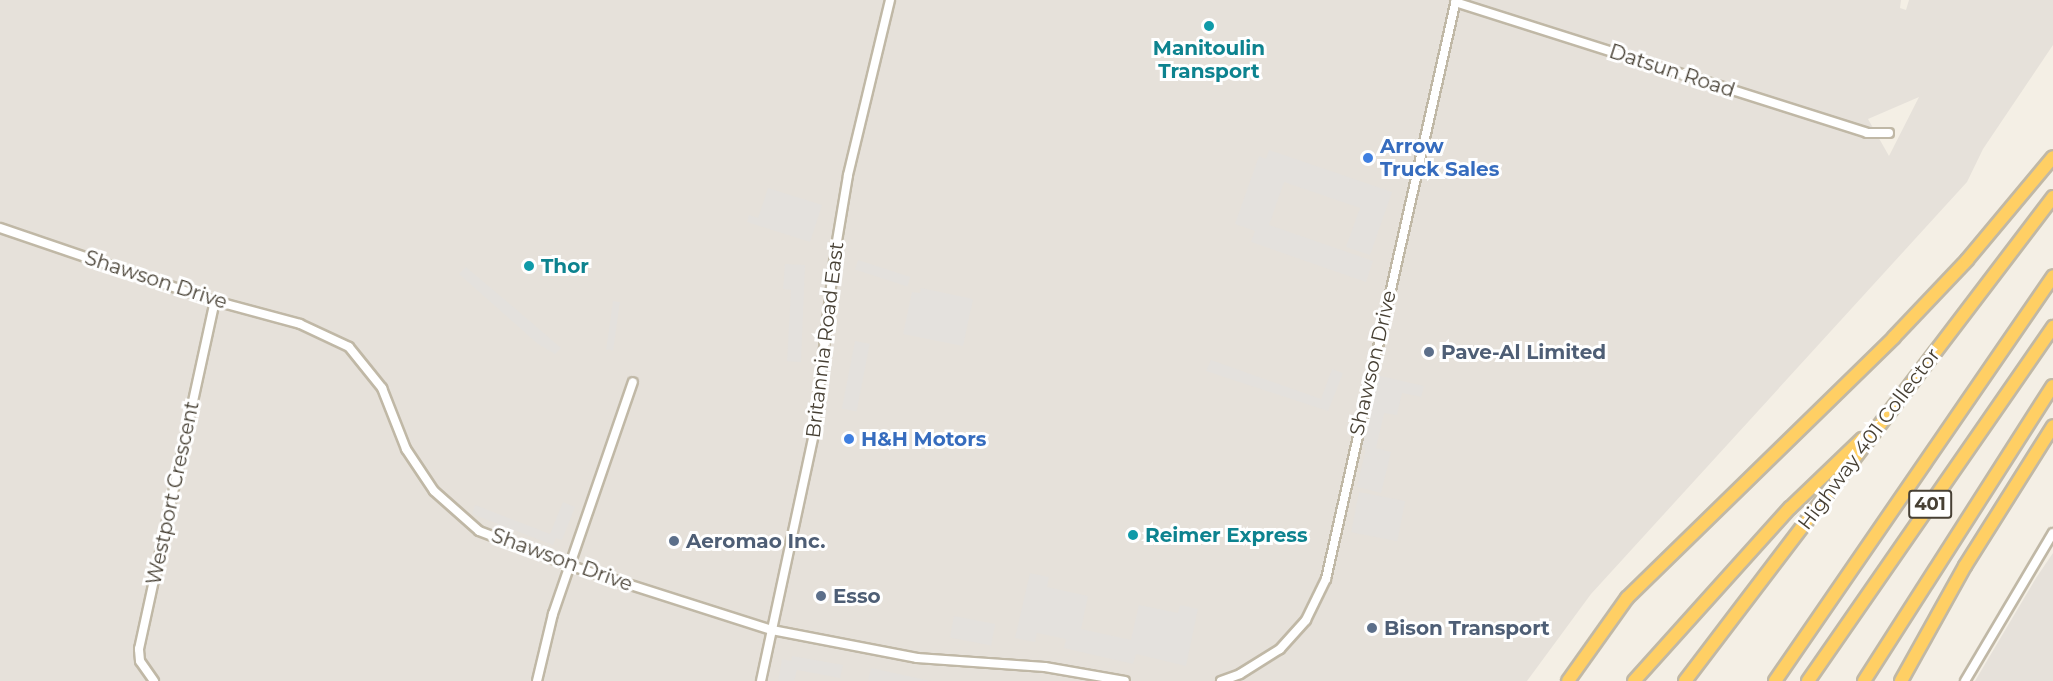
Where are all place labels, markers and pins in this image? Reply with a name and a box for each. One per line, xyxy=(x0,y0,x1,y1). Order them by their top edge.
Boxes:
marker: Manitoulin Transport xyxy=(1202,19,1216,33)
place label: Manitoulin Transport xyxy=(1153,36,1265,83)
place label: Arrow Truck Sales xyxy=(1380,134,1499,181)
marker: Arrow Truck Sales xyxy=(1361,151,1375,165)
place label: Thor xyxy=(541,254,589,278)
marker: Thor xyxy=(522,259,536,273)
place label: Pave-Al Limited xyxy=(1441,340,1606,364)
marker: Pave-Al Limited xyxy=(1422,345,1436,359)
place label: H&H Motors xyxy=(861,427,986,451)
marker: H&H Motors xyxy=(842,432,856,446)
place label: Reimer Express xyxy=(1145,523,1308,547)
marker: Reimer Express xyxy=(1126,528,1140,542)
place label: Aeromao Inc. xyxy=(686,529,825,553)
marker: Aeromao Inc. xyxy=(667,534,681,548)
place label: Esso xyxy=(833,584,881,608)
marker: Esso xyxy=(814,589,828,603)
place label: Bison Transport xyxy=(1384,616,1550,640)
marker: Bison Transport xyxy=(1365,621,1379,635)

